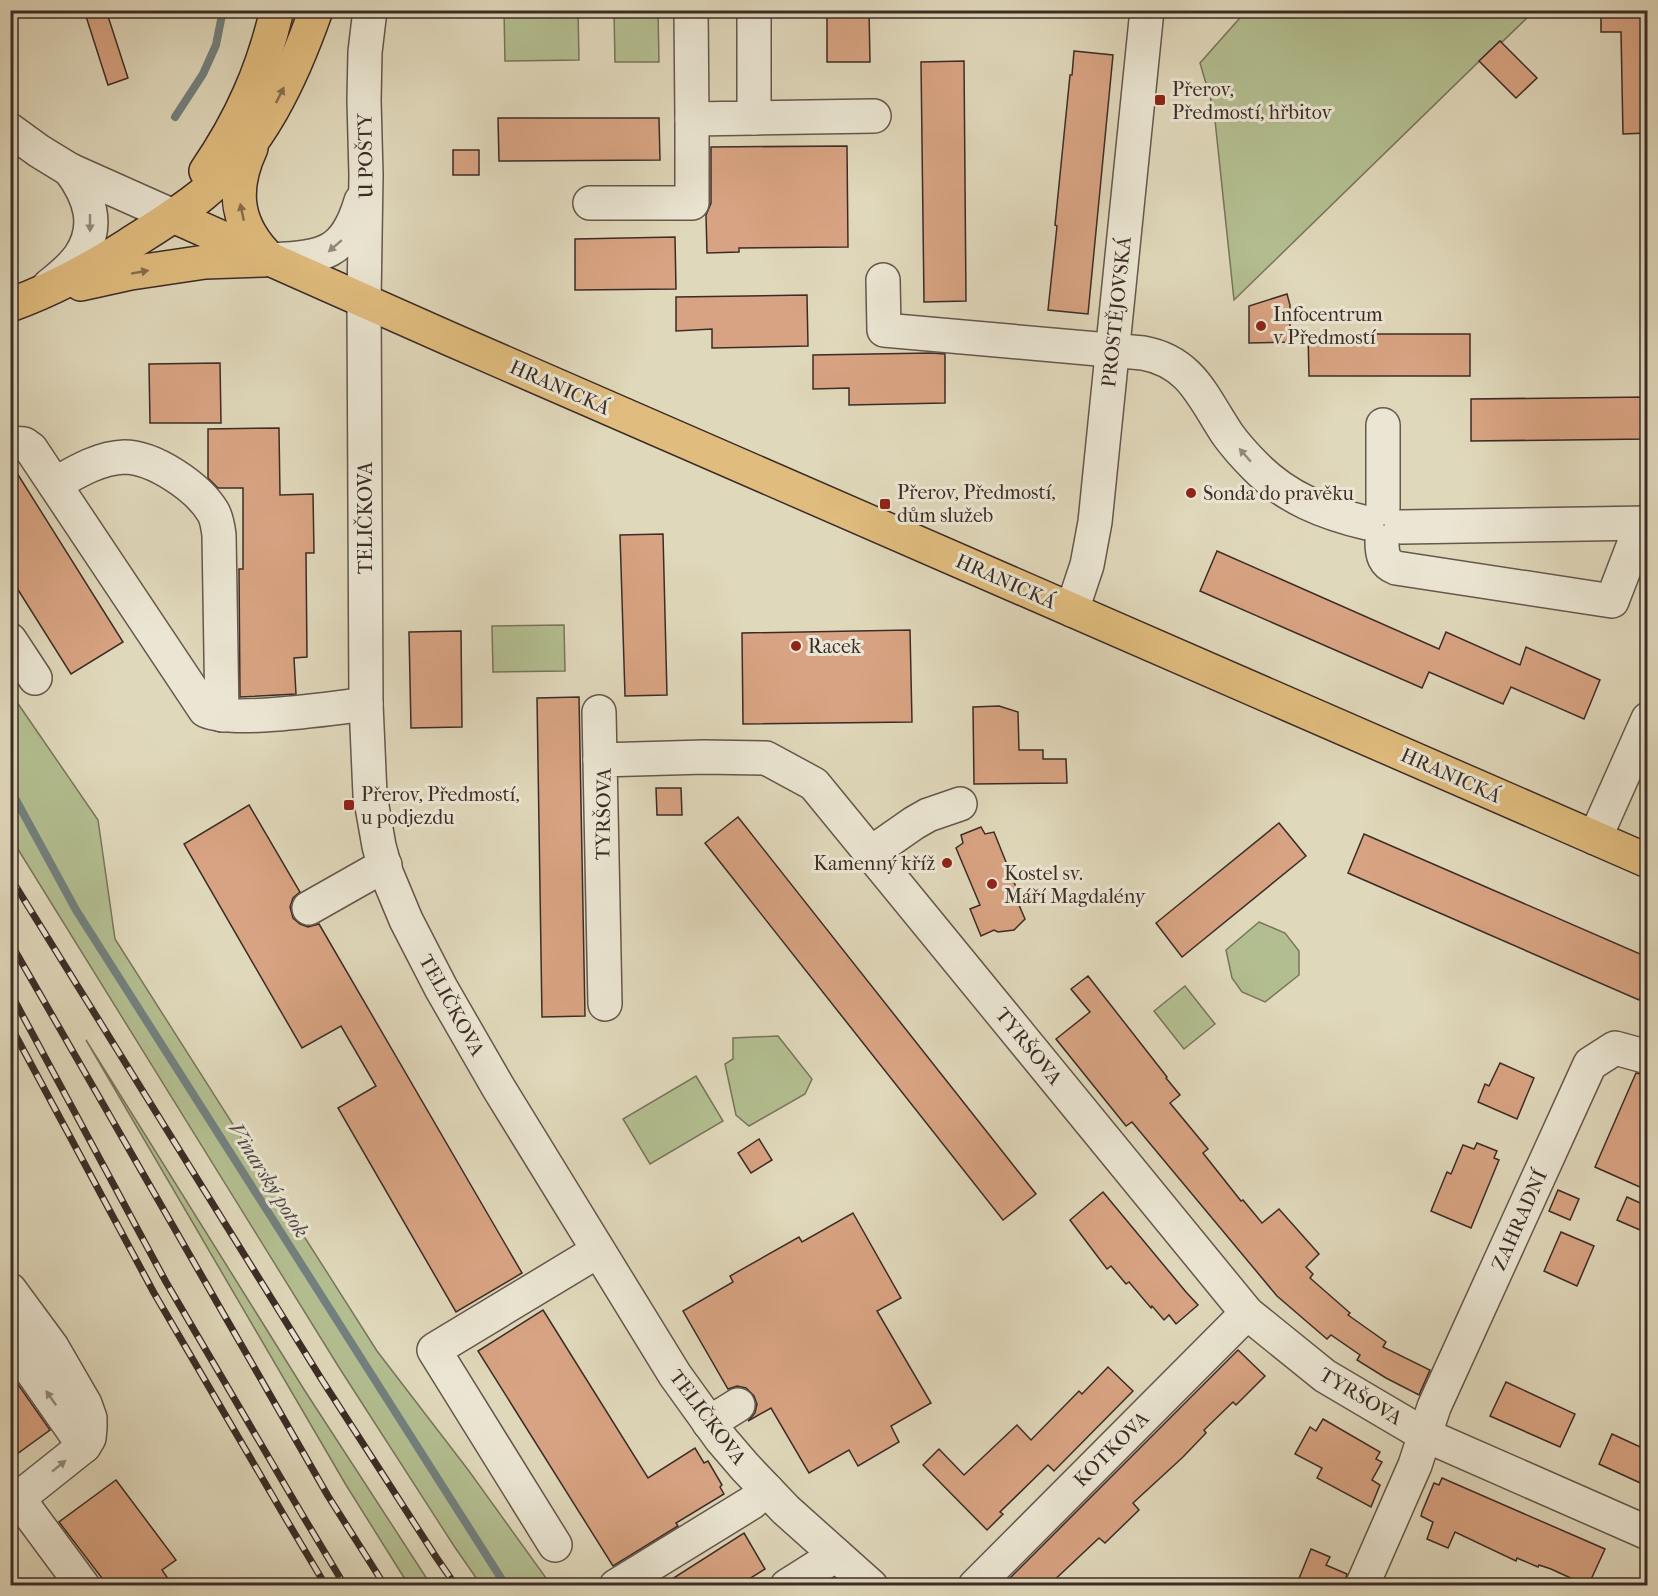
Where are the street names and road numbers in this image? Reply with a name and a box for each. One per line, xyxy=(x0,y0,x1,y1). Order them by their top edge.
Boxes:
street label: U POŠTY xyxy=(352,112,378,199)
street label: PROSTĚJOVSKÁ xyxy=(1096,234,1136,389)
street label: HRANICKÁ xyxy=(506,354,615,420)
street label: TELIČKOVA xyxy=(353,461,377,574)
street label: HRANICKÁ xyxy=(952,548,1061,614)
street label: HRANICKÁ xyxy=(1397,742,1506,808)
street label: TYRŠOVA xyxy=(590,767,616,860)
street label: TELIČKOVA xyxy=(414,950,490,1061)
street label: TYRŠOVA xyxy=(991,1003,1068,1090)
street label: ZAHRADNÍ xyxy=(1486,1165,1552,1274)
street label: TYRŠOVA xyxy=(1315,1362,1408,1431)
street label: TELIČKOVA xyxy=(665,1365,752,1470)
street label: KOTKOVA xyxy=(1069,1406,1154,1492)

